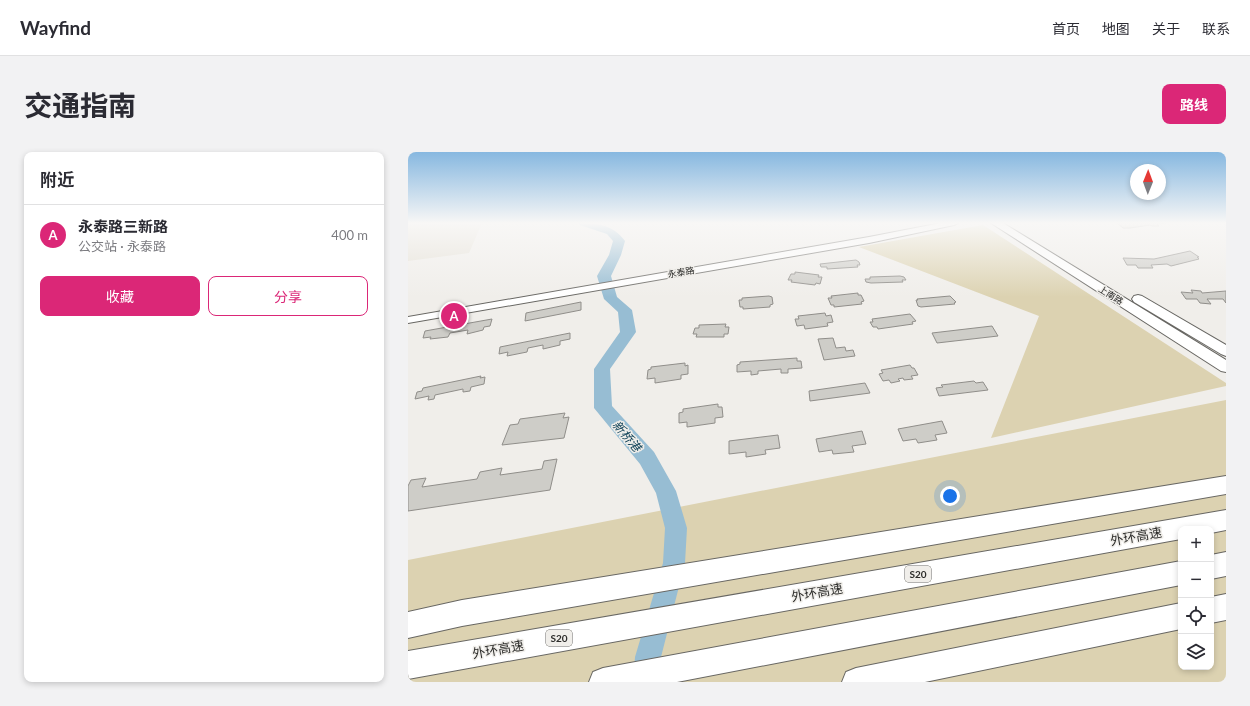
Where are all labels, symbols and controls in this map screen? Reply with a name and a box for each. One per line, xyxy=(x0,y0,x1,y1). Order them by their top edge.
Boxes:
text: Wayfind xyxy=(20,16,91,39)
text: 首页 xyxy=(1052,20,1080,37)
text: 地图 xyxy=(1102,20,1130,37)
text: 关于 xyxy=(1152,20,1180,37)
text: 联系 xyxy=(1202,20,1230,37)
button: 路线 xyxy=(1162,84,1226,124)
text: 交通指南 xyxy=(24,88,136,122)
north arrow xyxy=(1130,164,1166,200)
text: 附近 xyxy=(40,169,74,190)
text: 永泰路三新路 xyxy=(78,217,168,235)
text: A xyxy=(48,227,58,243)
text: 400 m xyxy=(331,227,368,243)
text: 公交站 · 永泰路 xyxy=(78,238,166,254)
street label: 永泰路 xyxy=(667,264,695,280)
button: 收藏 xyxy=(40,276,200,316)
button: 分享 xyxy=(208,276,368,316)
street label: 上南路 xyxy=(1097,283,1125,307)
pin: A xyxy=(441,301,467,331)
water label: 新桥港 xyxy=(610,417,646,456)
your location xyxy=(940,486,960,506)
street label: 外环高速 xyxy=(1109,524,1163,548)
map controls xyxy=(1178,526,1214,670)
button: + xyxy=(1178,526,1214,562)
button: − xyxy=(1178,562,1214,598)
road number: S20 xyxy=(905,566,931,582)
street label: 外环高速 xyxy=(790,580,844,604)
button: locate xyxy=(1178,598,1214,634)
road number: S20 xyxy=(546,630,572,646)
button: layers xyxy=(1178,634,1214,670)
street label: 外环高速 xyxy=(471,637,525,661)

